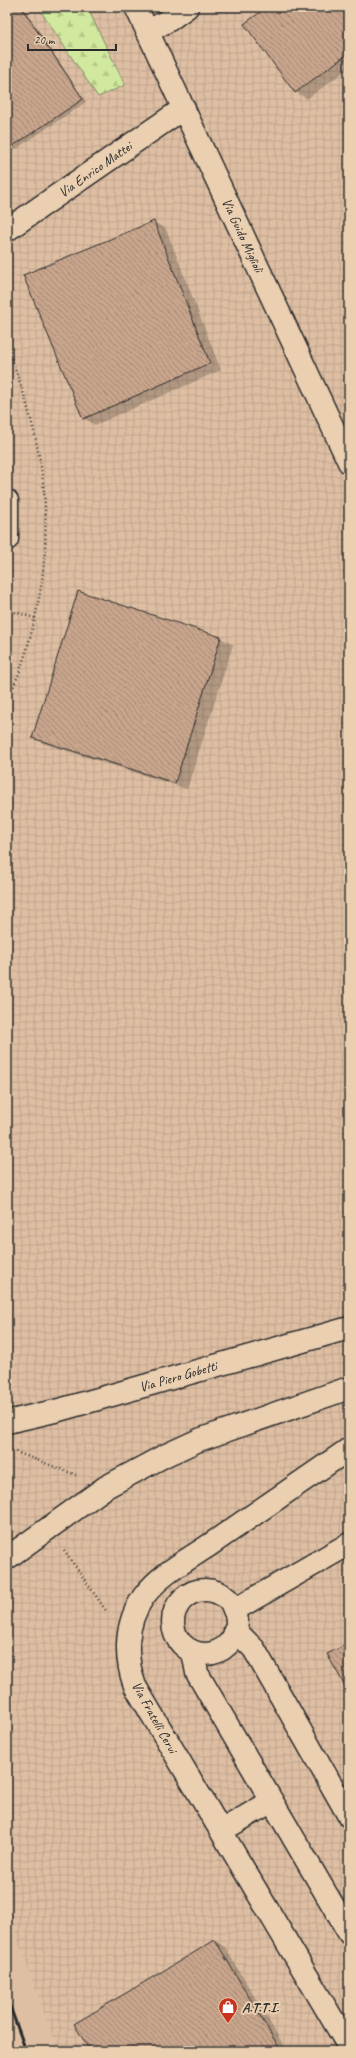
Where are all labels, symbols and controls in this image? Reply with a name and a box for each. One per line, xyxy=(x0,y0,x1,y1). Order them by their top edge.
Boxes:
scale bar xyxy=(28,26,116,52)
text: 20 m xyxy=(34,32,56,48)
street label: Via Enrico Mattei xyxy=(55,137,137,201)
street label: Via Guido Miglioli xyxy=(218,196,268,277)
street label: Via Piero Gobetti xyxy=(137,1357,221,1396)
street label: Via Fratelli Cervi xyxy=(128,1679,182,1758)
shop icon: A.T.T.I. xyxy=(217,1996,239,2024)
place label: A.T.T.I. xyxy=(242,1999,279,2016)

